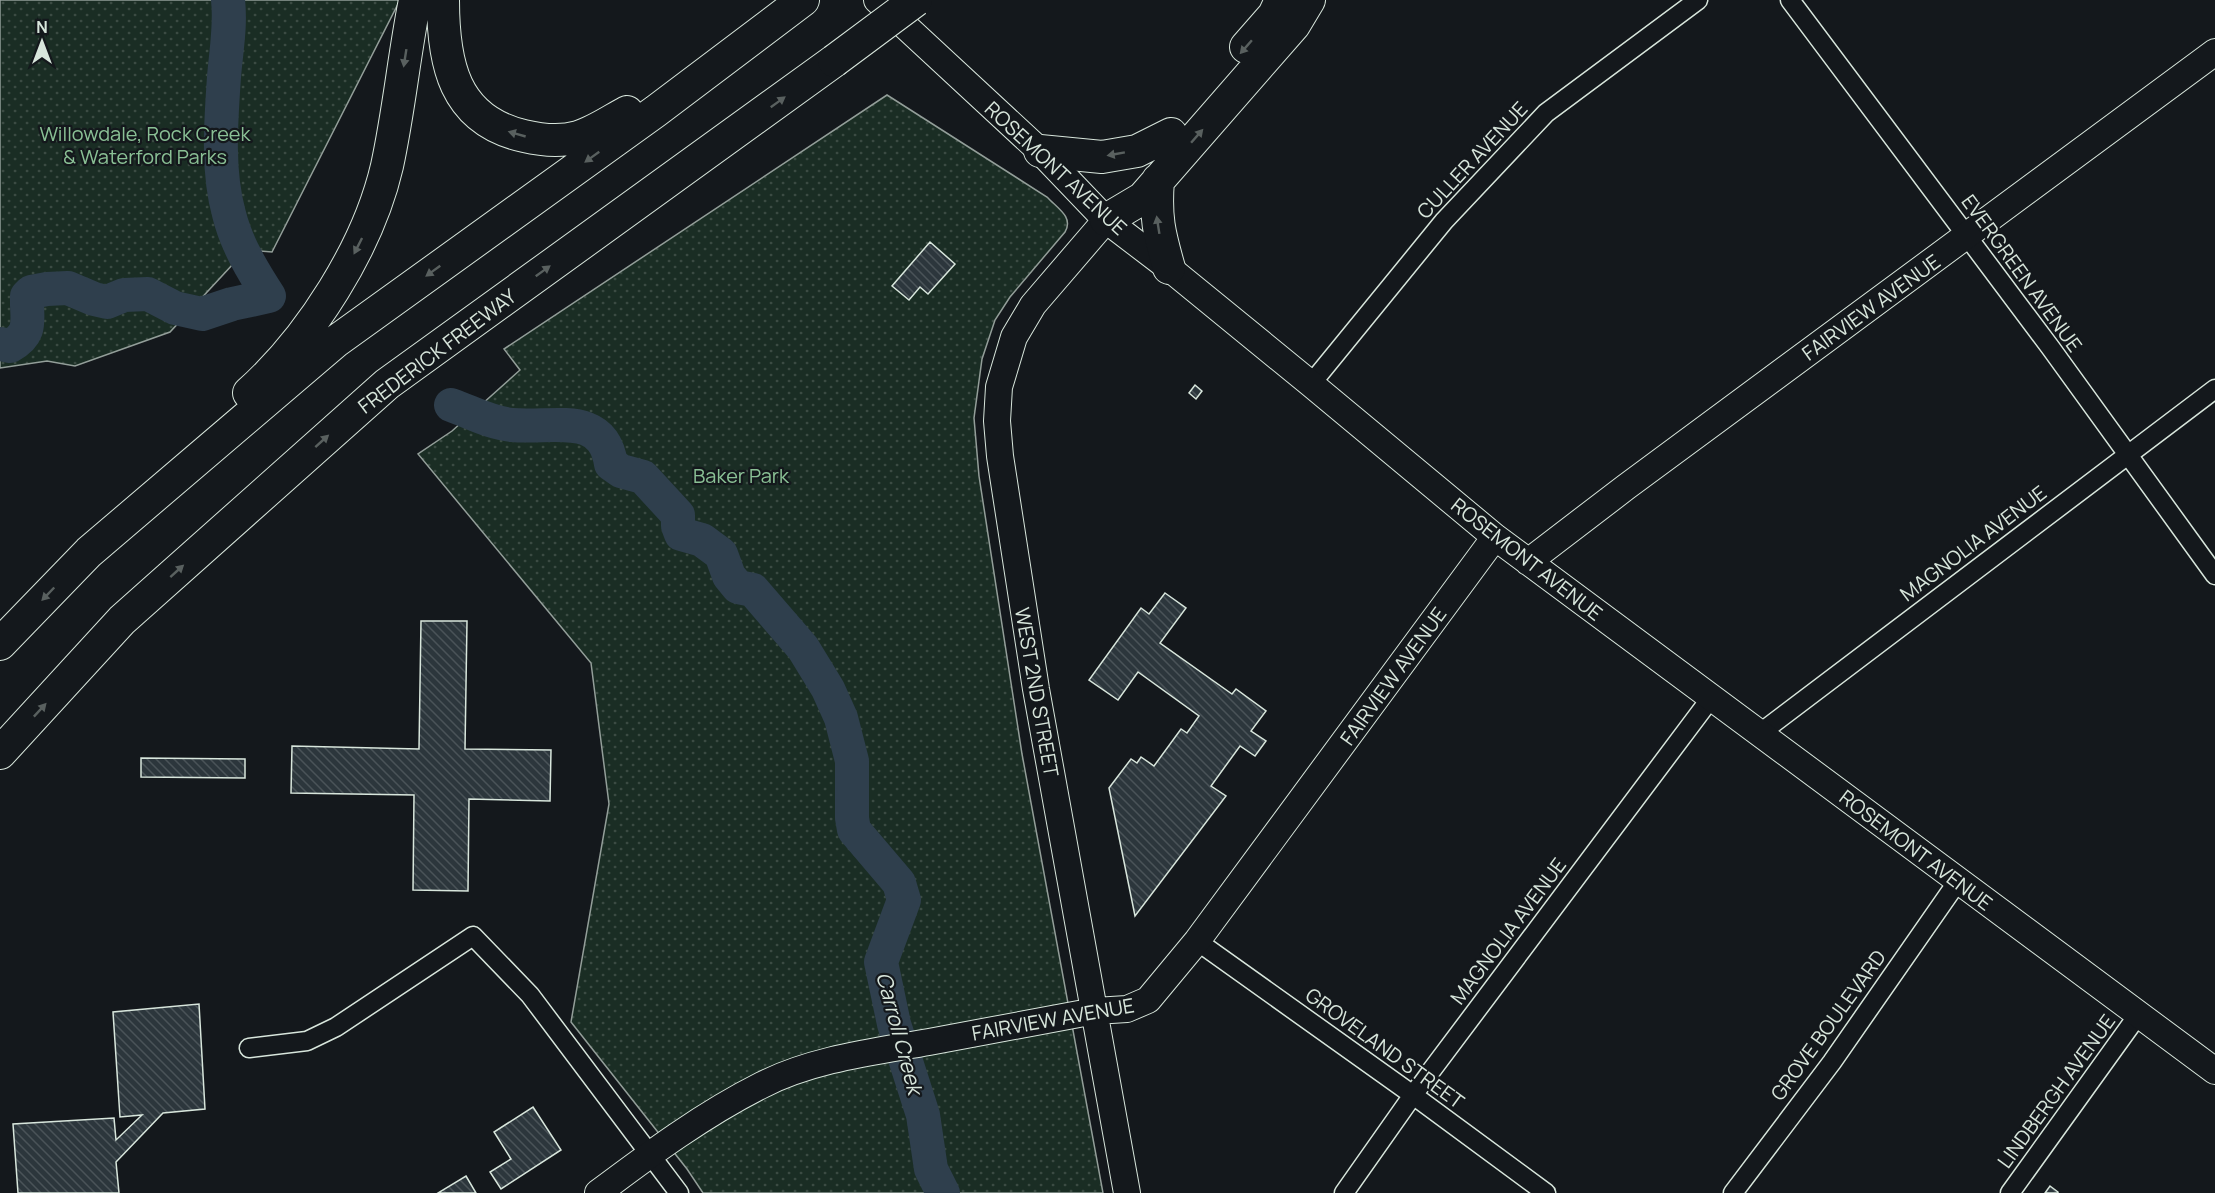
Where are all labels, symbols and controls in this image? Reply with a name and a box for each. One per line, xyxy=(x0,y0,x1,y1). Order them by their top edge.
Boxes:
north arrow xyxy=(12,12,72,72)
text: N xyxy=(36,16,48,38)
one-way arrow xyxy=(1239,39,1253,54)
one-way arrow xyxy=(401,48,410,67)
street label: ROSEMONT AVENUE xyxy=(979,95,1133,241)
one-way arrow xyxy=(770,96,785,108)
street label: CULLER AVENUE xyxy=(1411,96,1533,224)
park label: Willowdale, Rock Creek & Waterford Parks xyxy=(40,120,252,170)
one-way arrow xyxy=(508,129,526,138)
one-way arrow xyxy=(1190,129,1203,144)
one-way arrow xyxy=(1106,150,1125,159)
one-way arrow xyxy=(584,151,600,163)
street label: EVERGREEN AVENUE xyxy=(1956,189,2088,357)
one-way arrow xyxy=(1154,215,1163,234)
one-way arrow xyxy=(354,237,364,255)
street label: FAIRVIEW AVENUE xyxy=(1797,248,1945,366)
one-way arrow xyxy=(426,265,442,277)
one-way arrow xyxy=(534,265,550,277)
street label: FREDERICK FREEWAY xyxy=(352,282,522,419)
one-way arrow xyxy=(314,435,329,448)
park label: Baker Park xyxy=(693,462,790,489)
street label: MAGNOLIA AVENUE xyxy=(1894,479,2052,607)
street label: ROSEMONT AVENUE xyxy=(1446,491,1608,627)
one-way arrow xyxy=(169,564,184,578)
one-way arrow xyxy=(41,587,55,602)
street label: FAIRVIEW AVENUE xyxy=(1334,602,1452,750)
street label: WEST 2ND STREET xyxy=(1009,605,1065,779)
one-way arrow xyxy=(32,703,46,717)
street label: ROSEMONT AVENUE xyxy=(1834,784,1998,916)
street label: MAGNOLIA AVENUE xyxy=(1444,852,1572,1010)
street label: GROVE BOULEVARD xyxy=(1764,944,1892,1106)
water label: Carroll Creek xyxy=(870,969,930,1100)
street label: GROVELAND STREET xyxy=(1300,981,1470,1115)
street label: FAIRVIEW AVENUE xyxy=(970,991,1136,1047)
street label: LINDBERGH AVENUE xyxy=(1991,1009,2121,1173)

